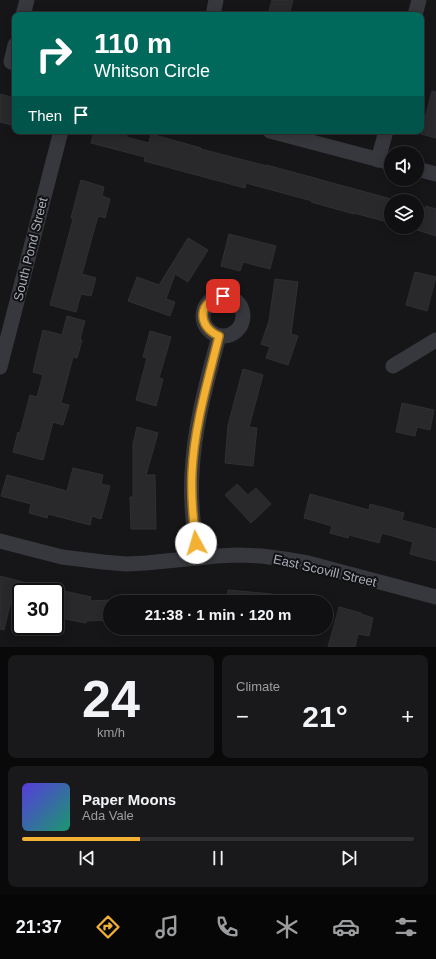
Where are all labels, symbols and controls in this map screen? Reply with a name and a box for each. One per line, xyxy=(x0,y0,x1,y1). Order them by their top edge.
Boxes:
icon: right xyxy=(28,28,80,80)
text: 110 m xyxy=(94,28,172,59)
text: Whitson Circle xyxy=(94,61,210,81)
icon: arrive xyxy=(70,104,92,126)
text: Then xyxy=(28,107,62,124)
map controls xyxy=(384,146,424,234)
button: sound xyxy=(384,146,424,186)
button: layers xyxy=(384,194,424,234)
street label: South Pond Street xyxy=(10,195,51,302)
pin xyxy=(206,279,240,313)
icon: arrive xyxy=(212,285,234,307)
position arrow xyxy=(175,522,217,564)
street label: East Scovill Street xyxy=(272,551,378,590)
speed limit sign: 30 xyxy=(12,583,64,635)
text: 21:38 · 1 min · 120 m xyxy=(145,606,291,623)
text: 24 xyxy=(82,670,140,728)
text: Climate xyxy=(236,679,280,694)
text: 21° xyxy=(302,700,348,733)
text: − xyxy=(236,704,249,729)
text: + xyxy=(401,704,414,729)
text: km/h xyxy=(97,725,125,740)
text: Paper Moons xyxy=(82,791,176,808)
text: Ada Vale xyxy=(82,808,134,823)
icon: previous xyxy=(76,847,98,869)
icon: pause xyxy=(207,847,229,869)
icon: next xyxy=(338,847,360,869)
icon: directions xyxy=(94,913,122,941)
icon: music xyxy=(153,913,181,941)
icon: phone xyxy=(213,913,241,941)
icon: climate xyxy=(273,913,301,941)
icon: car xyxy=(332,913,360,941)
icon: filters xyxy=(392,913,420,941)
text: 21:37 xyxy=(16,917,62,937)

